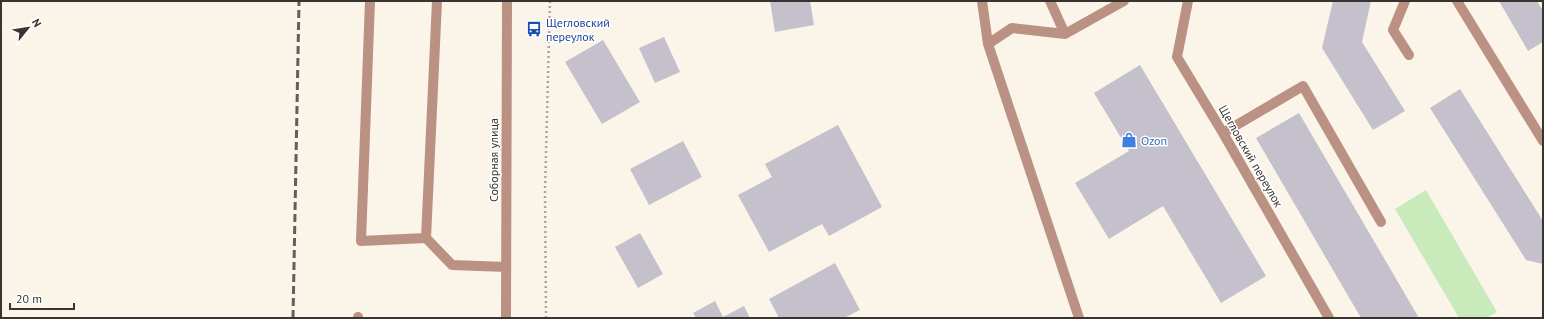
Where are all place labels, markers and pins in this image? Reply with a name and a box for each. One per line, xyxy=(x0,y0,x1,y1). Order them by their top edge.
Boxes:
place label: Щегловский переулок xyxy=(546,15,610,44)
bus stop icon: Щегловский переулок xyxy=(525,20,543,38)
shop icon: Ozon xyxy=(1120,131,1138,149)
place label: Ozon xyxy=(1141,133,1167,148)

